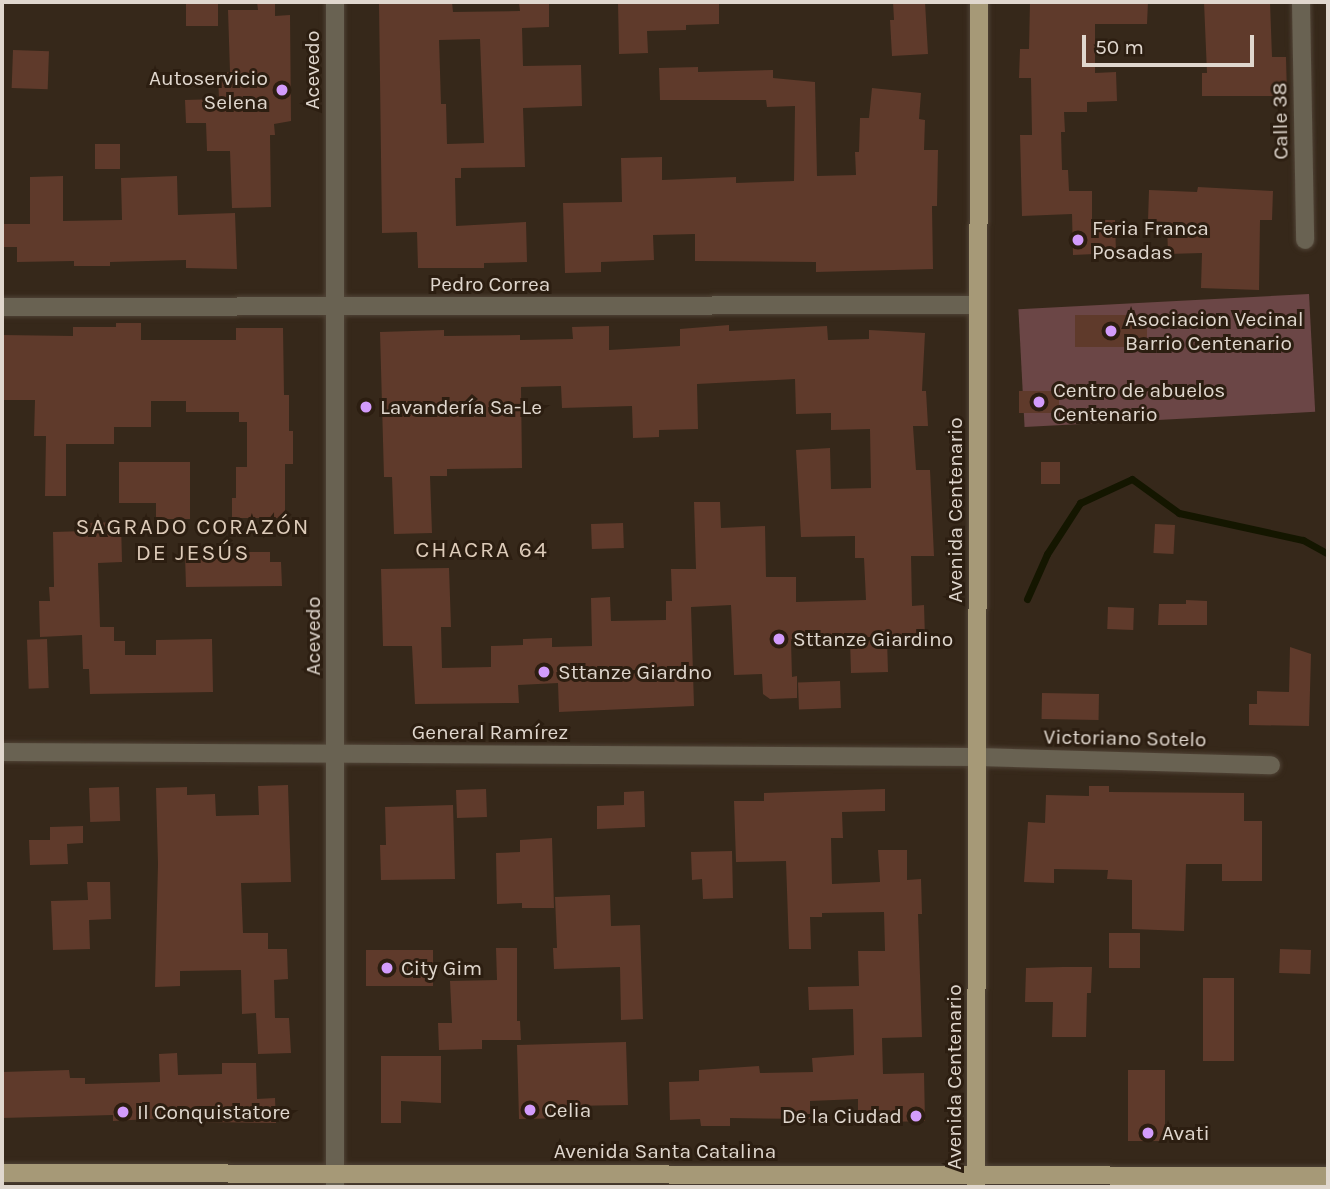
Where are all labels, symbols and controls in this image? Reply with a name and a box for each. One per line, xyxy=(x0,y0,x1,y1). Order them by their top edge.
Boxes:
scale bar xyxy=(1085,21,1256,65)
street label: Acevedo xyxy=(299,31,325,109)
text: 50 m xyxy=(1095,35,1144,59)
place label: Autoservicio Selena xyxy=(149,65,268,115)
marker: Autoservicio Selena xyxy=(274,82,290,98)
street label: Calle 38 xyxy=(1267,82,1293,160)
place label: Feria Franca Posadas xyxy=(1092,215,1209,265)
marker: Feria Franca Posadas xyxy=(1070,232,1086,248)
street label: Pedro Correa xyxy=(430,271,550,297)
place label: Asociacion Vecinal Barrio Centenario xyxy=(1125,306,1304,356)
marker: Asociacion Vecinal Barrio Centenario xyxy=(1103,323,1119,339)
place label: Centro de abuelos Centenario xyxy=(1053,377,1225,427)
place label: Lavandería Sa-Le xyxy=(380,394,542,420)
marker: Centro de abuelos Centenario xyxy=(1031,394,1047,410)
marker: Lavandería Sa-Le xyxy=(358,399,374,415)
street label: Avenida Centenario xyxy=(942,417,968,603)
district label: SAGRADO CORAZÓN DE JESÚS xyxy=(77,513,309,567)
district label: CHACRA 64 xyxy=(416,536,548,564)
street label: Acevedo xyxy=(300,597,326,675)
place label: Sttanze Giardino xyxy=(793,626,953,652)
marker: Sttanze Giardino xyxy=(771,631,787,647)
place label: Sttanze Giardno xyxy=(558,659,712,685)
marker: Sttanze Giardno xyxy=(536,664,552,680)
street label: General Ramírez xyxy=(412,719,568,745)
street label: Victoriano Sotelo xyxy=(1043,724,1207,752)
place label: City Gim xyxy=(401,955,482,981)
marker: City Gim xyxy=(379,960,395,976)
street label: Avenida Centenario xyxy=(941,984,967,1170)
place label: Celia xyxy=(544,1097,591,1123)
place label: Il Conquistatore xyxy=(137,1099,290,1125)
marker: Celia xyxy=(522,1102,538,1118)
place label: De la Ciudad xyxy=(782,1103,902,1129)
marker: Il Conquistatore xyxy=(115,1104,131,1120)
marker: De la Ciudad xyxy=(908,1108,924,1124)
place label: Avati xyxy=(1162,1120,1210,1146)
marker: Avati xyxy=(1140,1125,1156,1141)
street label: Avenida Santa Catalina xyxy=(554,1138,776,1164)

